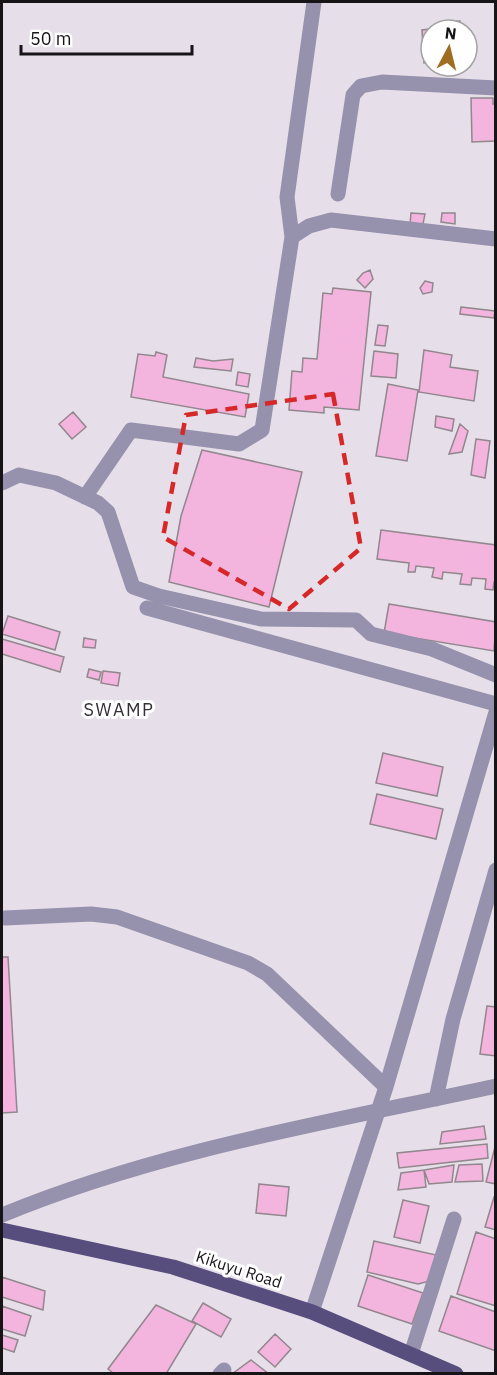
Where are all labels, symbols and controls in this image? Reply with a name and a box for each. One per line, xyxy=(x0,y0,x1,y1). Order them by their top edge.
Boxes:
scale bar xyxy=(21,18,192,56)
north arrow xyxy=(419,18,479,78)
text: N xyxy=(444,22,458,44)
text: 50 m xyxy=(30,27,72,50)
district label: SWAMP xyxy=(83,698,155,721)
street label: Kikuyu Road xyxy=(194,1246,284,1292)

